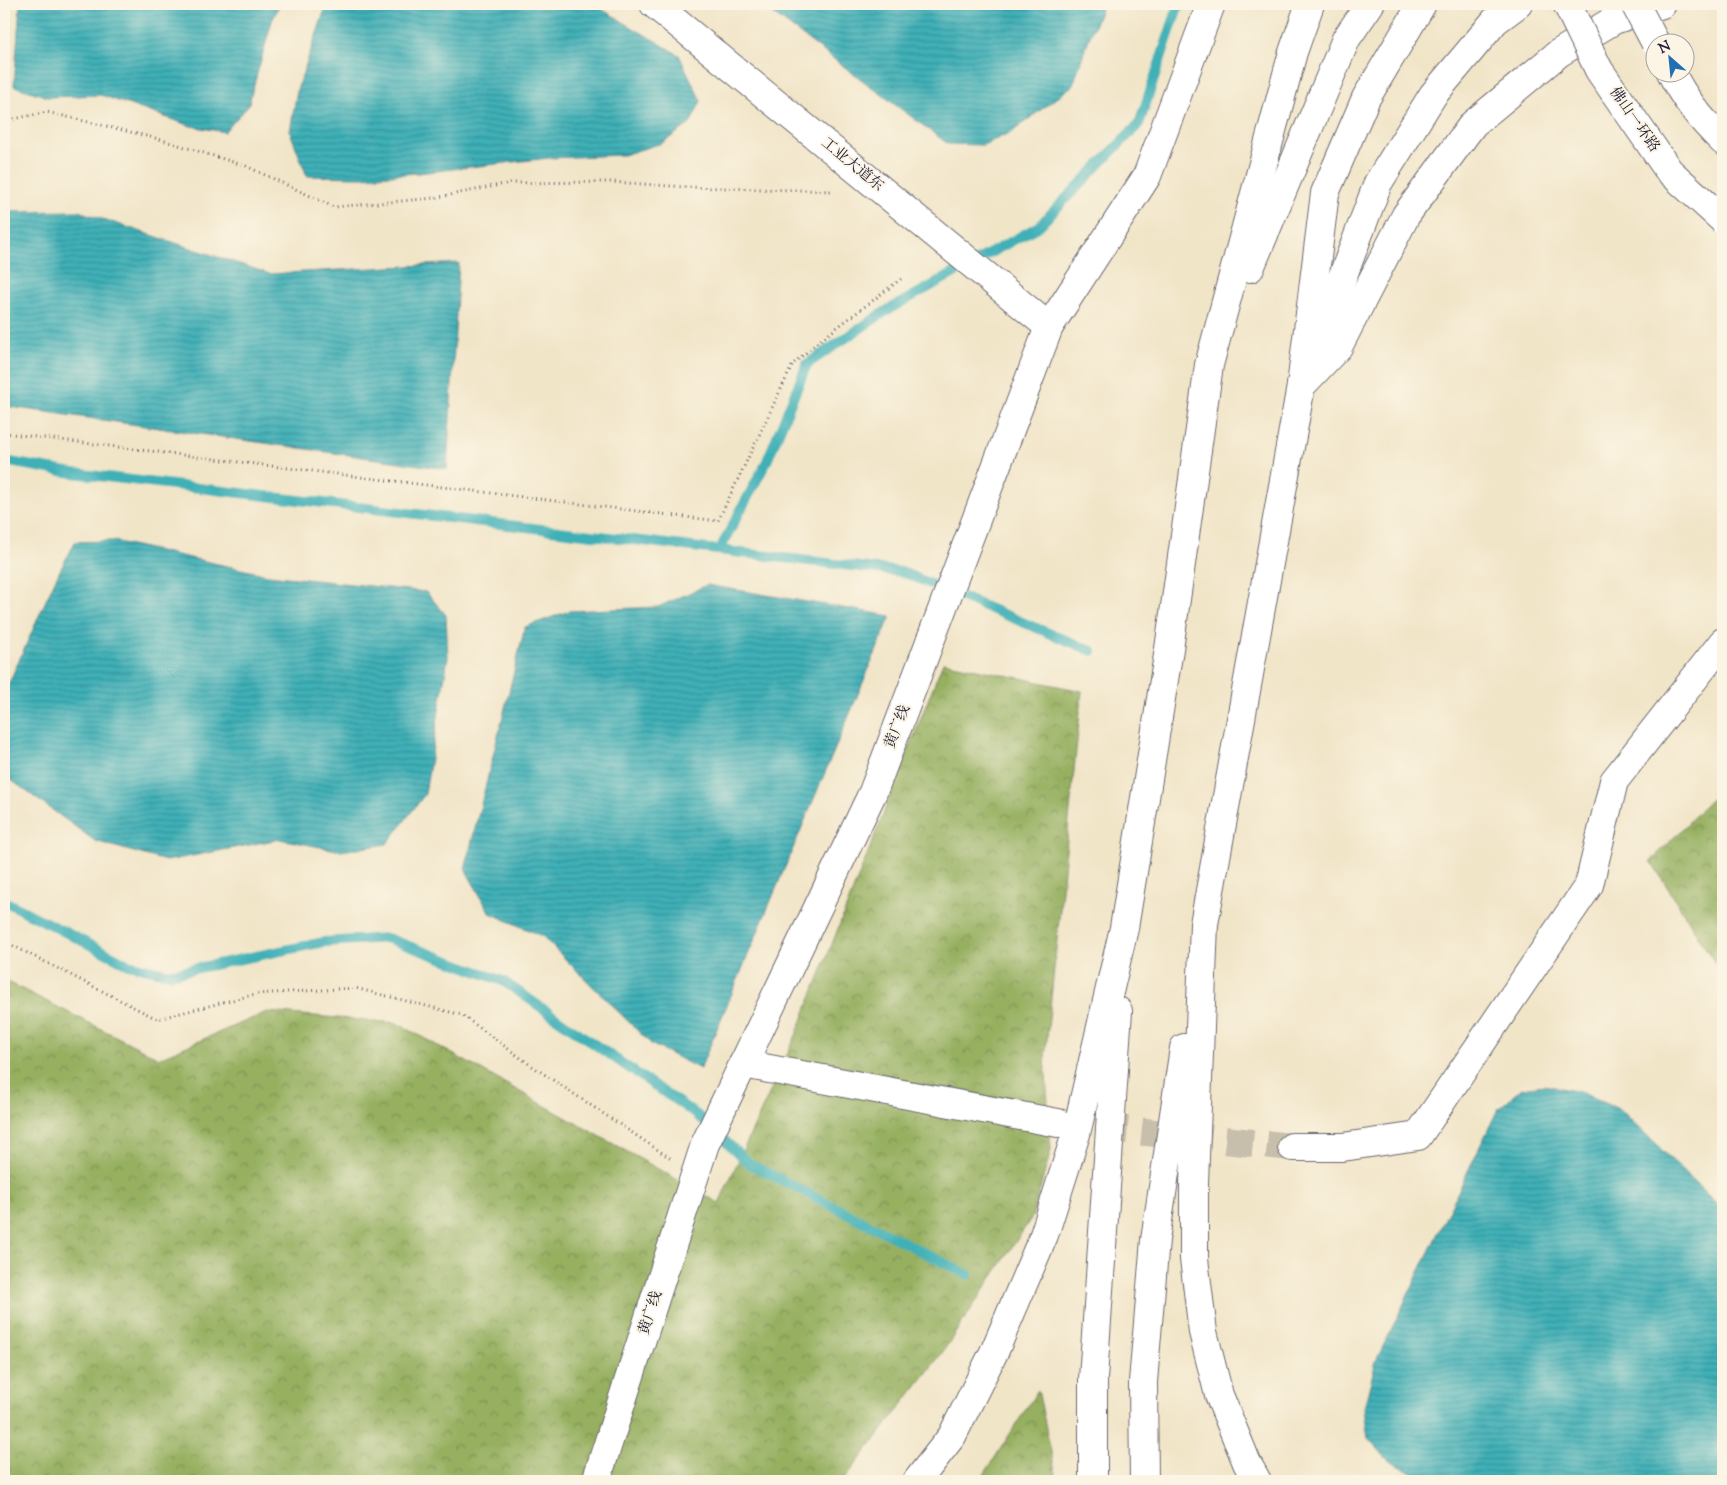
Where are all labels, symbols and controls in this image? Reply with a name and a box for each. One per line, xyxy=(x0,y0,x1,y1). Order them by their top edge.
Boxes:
north arrow xyxy=(1644,32,1694,82)
text: N xyxy=(1655,37,1675,60)
street label: 佛山一环路 xyxy=(1604,83,1664,157)
street label: 工业大道东 xyxy=(816,133,888,197)
street label: 黄广线 xyxy=(880,702,916,752)
street label: 黄广线 xyxy=(634,1288,668,1338)

